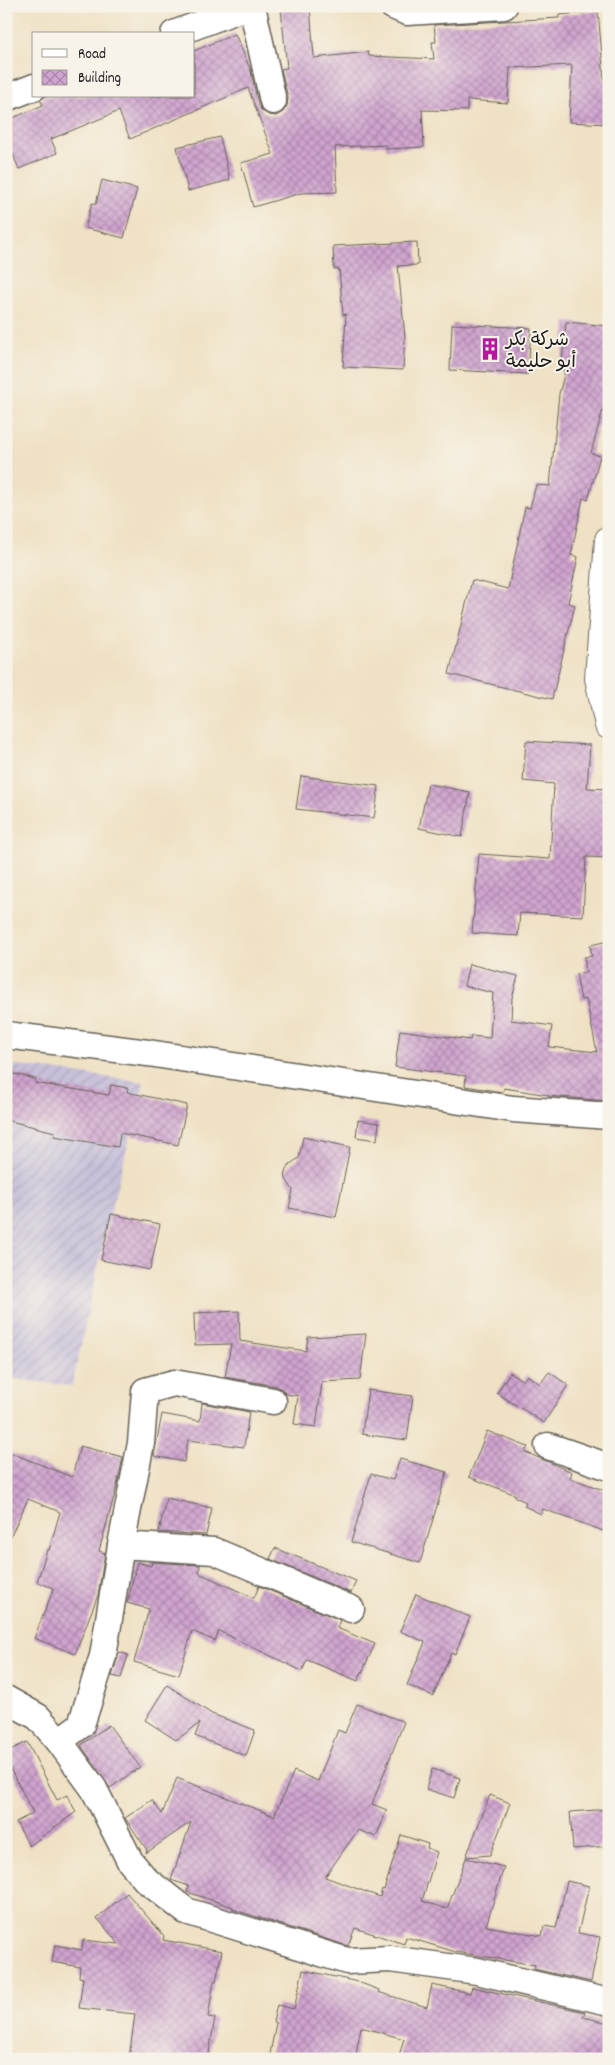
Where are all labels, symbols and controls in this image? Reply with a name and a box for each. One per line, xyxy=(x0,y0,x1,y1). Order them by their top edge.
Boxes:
legend xyxy=(32,32,195,98)
text: Road xyxy=(78,44,106,66)
text: Building xyxy=(78,68,121,90)
place label: شركة بكر أبو حليمة xyxy=(504,328,576,377)
building icon: شركة بكر أبو حليمة xyxy=(477,336,503,362)

